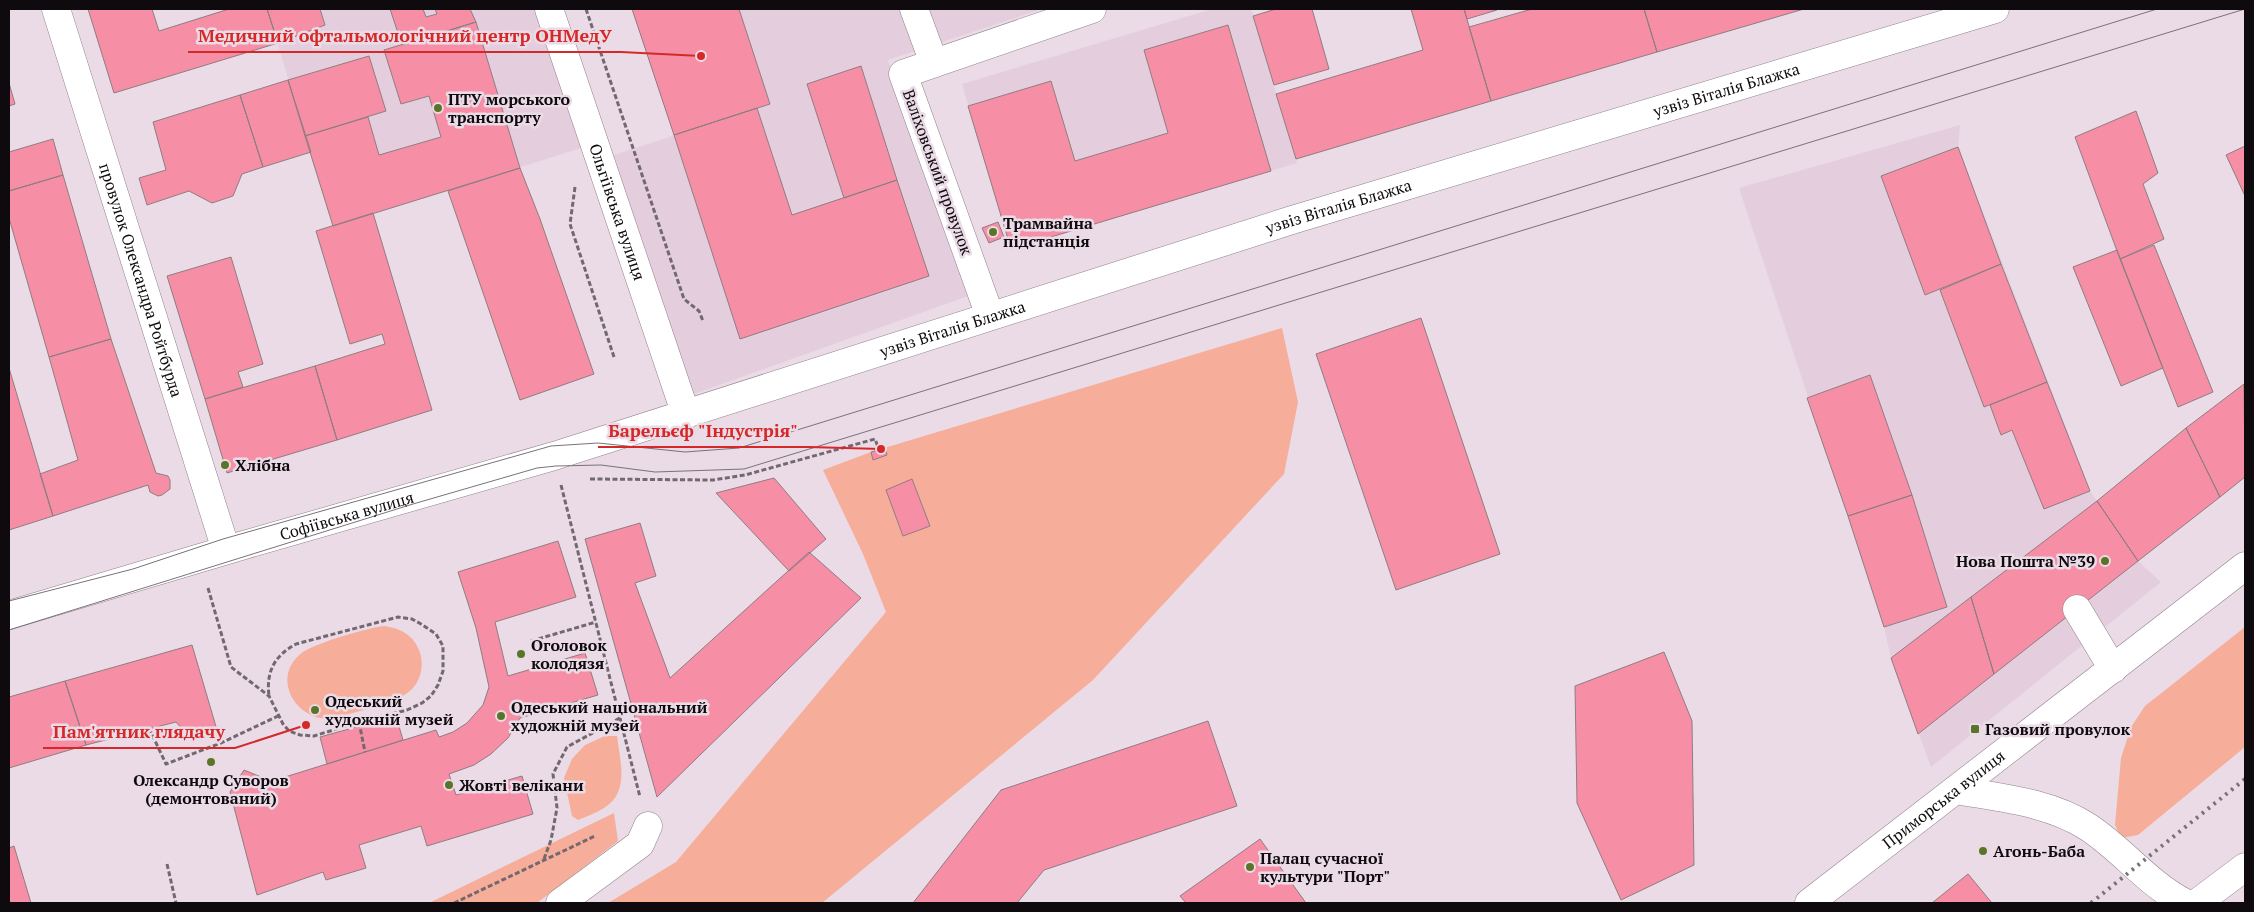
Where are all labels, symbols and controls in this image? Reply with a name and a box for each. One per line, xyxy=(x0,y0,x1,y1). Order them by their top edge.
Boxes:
callout: Медичний офтальмологічний центр ОНМедУ xyxy=(188,19,621,52)
text: Медичний офтальмологічний центр ОНМедУ xyxy=(198,23,613,47)
street label: узвіз Віталія Блажка xyxy=(1650,57,1802,122)
street label: Валіховський провулок xyxy=(898,86,978,258)
place label: ПТУ морського транспорту xyxy=(448,88,571,128)
marker: ПТУ морського транспорту xyxy=(432,102,444,114)
street label: Ольгіївська вулиця xyxy=(584,140,651,283)
street label: провулок Олександра Ройтбурда xyxy=(94,160,188,400)
street label: узвіз Віталія Блажка xyxy=(1262,174,1414,239)
place label: Трамвайна підстанція xyxy=(1003,212,1093,252)
marker: Трамвайна підстанція xyxy=(987,226,999,238)
street label: узвіз Віталія Блажка xyxy=(876,295,1028,362)
callout: Барельєф "Індустрія" xyxy=(598,414,809,447)
text: Барельєф "Індустрія" xyxy=(608,418,798,442)
place label: Хлібна xyxy=(235,454,291,476)
marker: Хлібна xyxy=(219,459,231,471)
street label: Софіївська вулиця xyxy=(277,486,416,545)
place label: Нова Пошта №39 xyxy=(1956,550,2095,572)
marker: Нова Пошта №39 xyxy=(2099,555,2111,567)
place label: Оголовок колодязя xyxy=(531,634,607,674)
marker: Оголовок колодязя xyxy=(515,648,527,660)
place label: Одеський художній музей xyxy=(325,690,454,730)
place label: Одеський національний художній музей xyxy=(511,696,708,736)
marker: Одеський художній музей xyxy=(309,704,321,716)
marker: Одеський національний художній музей xyxy=(495,710,507,722)
callout: Пам'ятник глядачу xyxy=(43,715,235,748)
place label: Газовий провулок xyxy=(1985,718,2130,740)
text: Пам'ятник глядачу xyxy=(53,719,225,743)
marker: Газовий провулок xyxy=(1969,723,1981,735)
street label: Приморська вулиця xyxy=(1878,745,2009,853)
marker: Олександр Суворов (демонтований) xyxy=(205,756,217,768)
place label: Олександр Суворов (демонтований) xyxy=(133,769,289,809)
place label: Жовті велікани xyxy=(459,774,584,796)
marker: Жовті велікани xyxy=(443,779,455,791)
place label: Агонь-Баба xyxy=(1993,840,2085,862)
marker: Агонь-Баба xyxy=(1977,845,1989,857)
place label: Палац сучасної культури "Порт" xyxy=(1260,847,1390,887)
marker: Палац сучасної культури "Порт" xyxy=(1244,861,1256,873)

